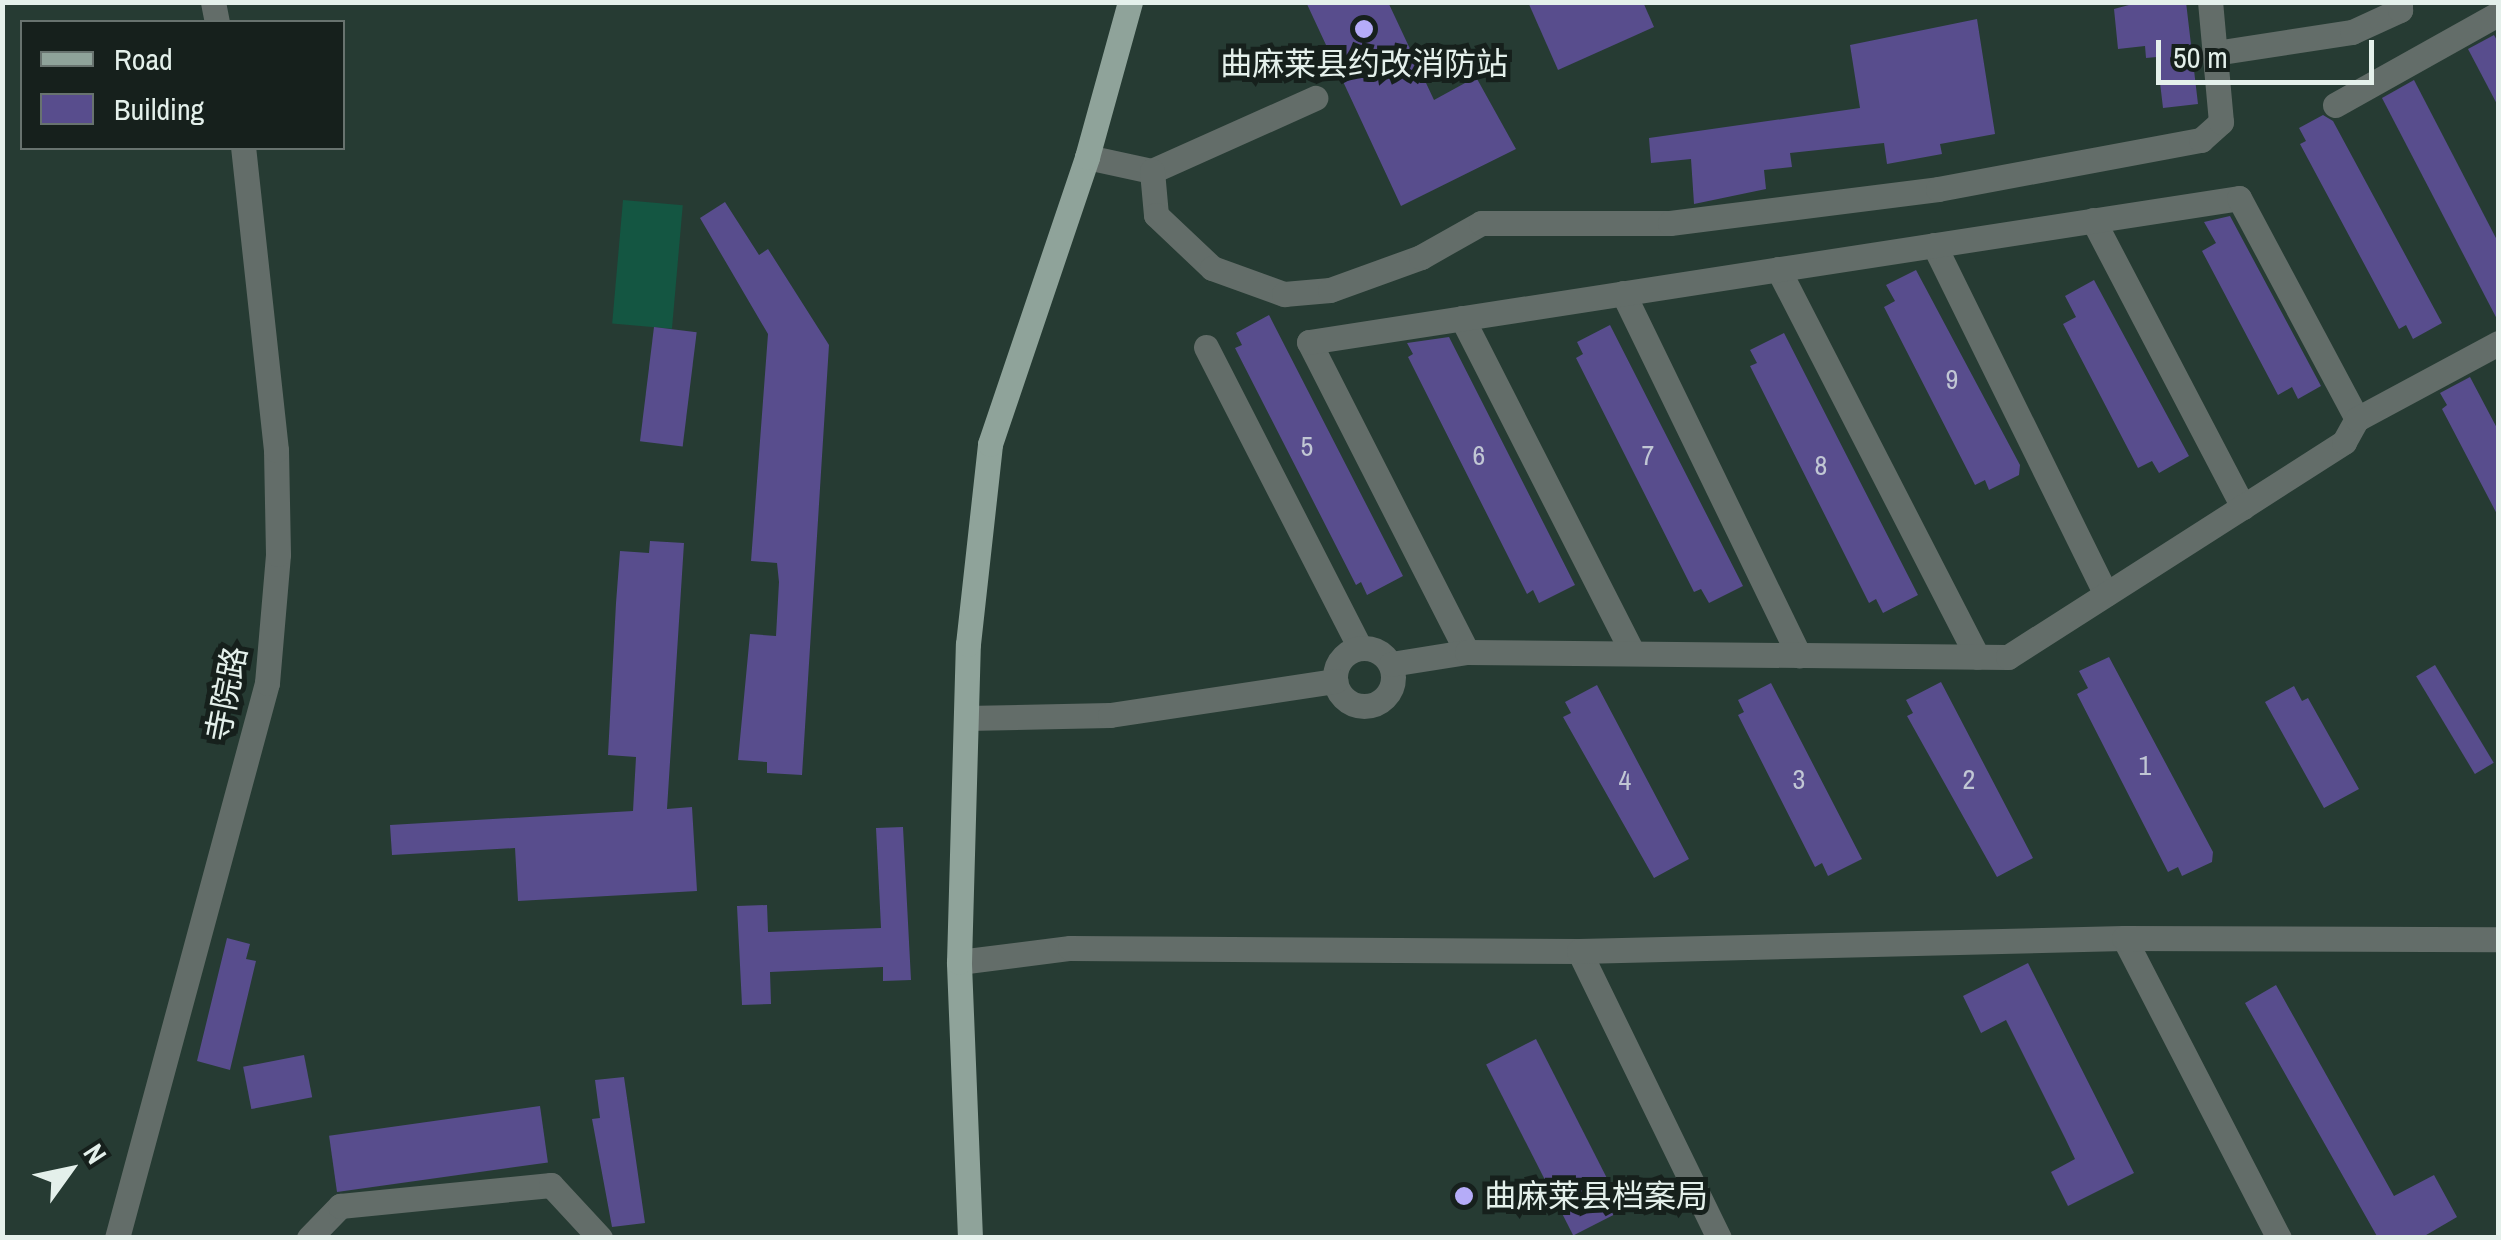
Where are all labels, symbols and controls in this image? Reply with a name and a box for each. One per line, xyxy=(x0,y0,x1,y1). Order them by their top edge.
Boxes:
marker: 曲麻莱县约改消防站 xyxy=(1353,18,1375,40)
legend xyxy=(20,20,345,150)
scale bar xyxy=(2161,20,2378,82)
text: 50 m xyxy=(2173,37,2228,77)
text: Road xyxy=(114,39,173,79)
place label: 曲麻莱县约改消防站 xyxy=(1220,45,1508,83)
text: Building xyxy=(114,89,204,129)
house number: 9 xyxy=(1946,362,1958,396)
house number: 5 xyxy=(1301,429,1313,463)
house number: 6 xyxy=(1473,438,1485,472)
house number: 7 xyxy=(1642,438,1654,472)
house number: 8 xyxy=(1815,448,1827,482)
street label: 寺院路 xyxy=(199,643,255,745)
house number: 1 xyxy=(2139,748,2151,782)
house number: 3 xyxy=(1793,762,1805,796)
house number: 2 xyxy=(1963,762,1975,796)
house number: 4 xyxy=(1619,763,1631,797)
north arrow xyxy=(20,1120,120,1220)
text: N xyxy=(75,1136,116,1171)
place label: 曲麻莱县档案局 xyxy=(1484,1177,1708,1215)
marker: 曲麻莱县档案局 xyxy=(1453,1185,1475,1207)

